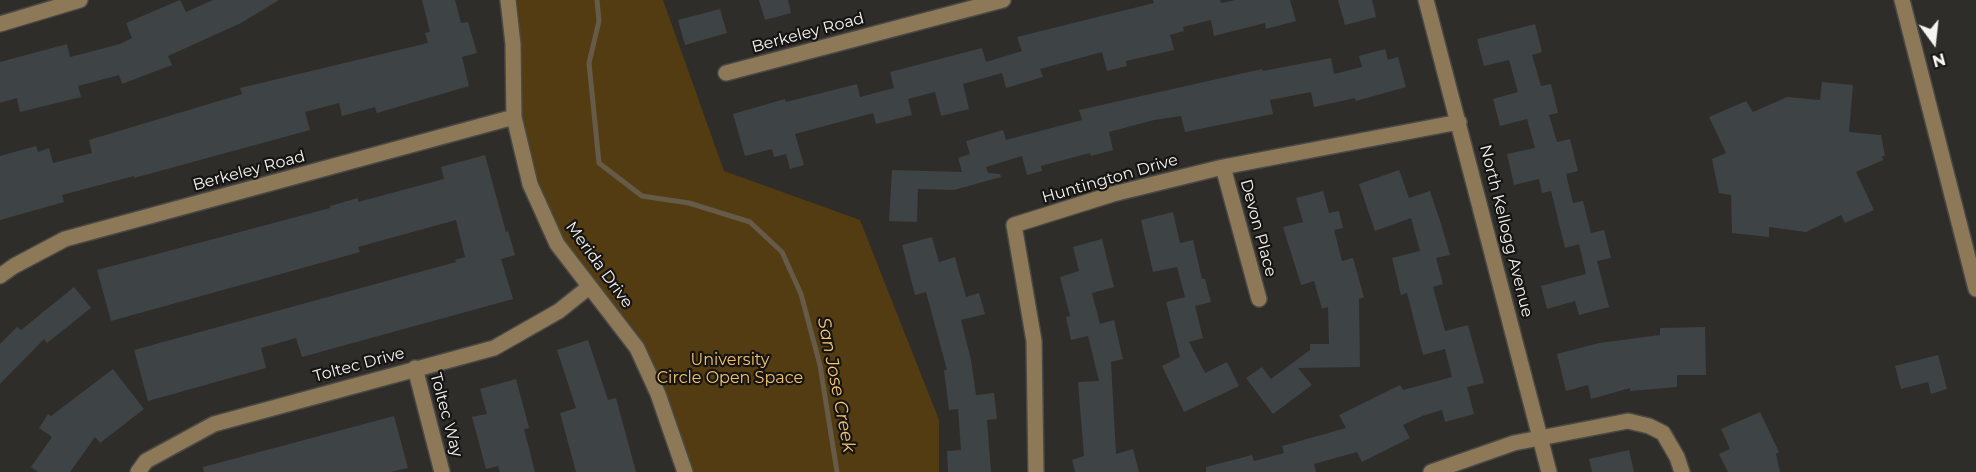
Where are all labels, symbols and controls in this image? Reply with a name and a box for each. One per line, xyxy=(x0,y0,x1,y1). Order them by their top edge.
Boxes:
street label: Berkeley Road xyxy=(750,9,866,57)
north arrow xyxy=(1904,12,1964,72)
text: N xyxy=(1930,49,1947,71)
street label: North Kellogg Avenue xyxy=(1475,143,1537,319)
street label: Berkeley Road xyxy=(191,147,307,195)
street label: Huntington Drive xyxy=(1040,150,1180,208)
street label: Devon Place xyxy=(1236,177,1280,279)
street label: Merida Drive xyxy=(561,218,637,312)
water label: San Jose Creek xyxy=(812,316,860,454)
street label: Toltec Drive xyxy=(311,344,407,386)
park label: University Circle Open Space xyxy=(657,350,803,388)
street label: Toltec Way xyxy=(426,371,466,459)

